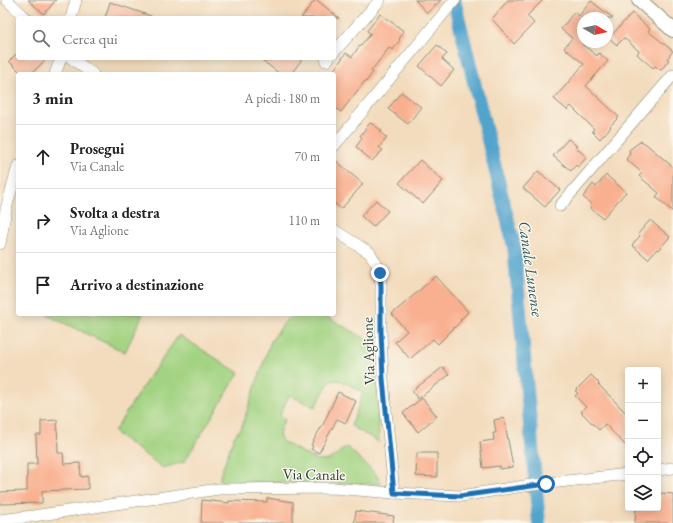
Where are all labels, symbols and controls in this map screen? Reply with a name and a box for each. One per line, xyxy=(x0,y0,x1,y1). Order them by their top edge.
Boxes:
north arrow xyxy=(577,12,613,48)
search box xyxy=(16,16,336,60)
icon: search xyxy=(30,27,52,49)
text: Cerca qui xyxy=(62,29,118,48)
text: 3 min xyxy=(32,87,73,109)
text: A piedi · 180 m xyxy=(245,90,320,107)
text: Prosegui xyxy=(70,139,125,158)
icon: ahead xyxy=(32,146,54,168)
text: 70 m xyxy=(295,148,320,165)
text: Via Canale xyxy=(70,158,124,175)
text: Svolta a destra xyxy=(70,203,160,222)
icon: right xyxy=(32,210,54,232)
text: 110 m xyxy=(289,212,320,229)
water label: Canale Lunense xyxy=(514,220,548,319)
text: Via Aglione xyxy=(70,222,129,239)
route end xyxy=(371,264,389,282)
icon: arrive xyxy=(32,274,54,296)
text: Arrivo a destinazione xyxy=(70,275,204,294)
street label: Via Aglione xyxy=(357,317,379,385)
map controls xyxy=(625,367,661,511)
button: + xyxy=(625,367,661,403)
button: − xyxy=(625,403,661,439)
button: locate xyxy=(625,439,661,475)
street label: Via Canale xyxy=(283,464,346,484)
route start xyxy=(537,475,555,493)
button: layers xyxy=(625,475,661,511)

